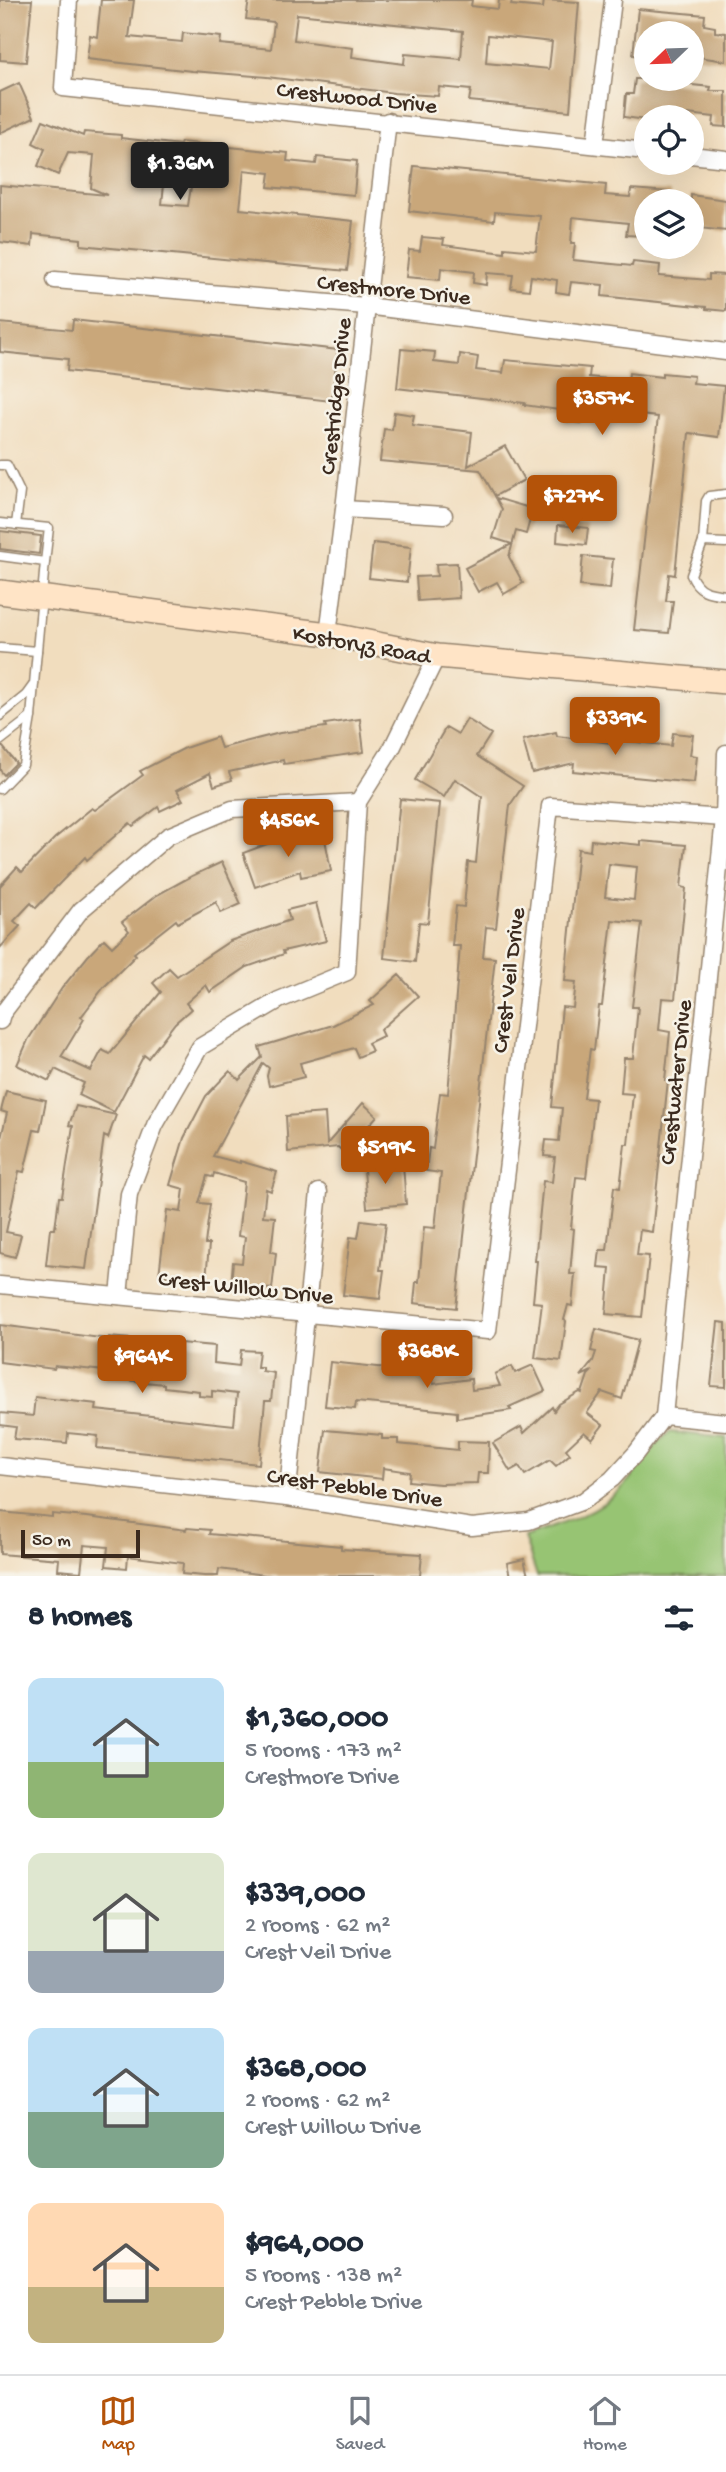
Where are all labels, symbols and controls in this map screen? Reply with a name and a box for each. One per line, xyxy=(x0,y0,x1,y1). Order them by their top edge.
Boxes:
north arrow xyxy=(634,21,704,91)
map controls xyxy=(634,21,704,259)
street label: Crestwood Drive xyxy=(275,78,439,121)
button: locate xyxy=(634,105,704,175)
pin: $1.36M xyxy=(123,142,237,202)
text: $1.36M xyxy=(147,151,213,178)
button: layers xyxy=(634,189,704,259)
street label: Crestmore Drive xyxy=(316,270,473,313)
street label: Crestridge Drive xyxy=(316,316,359,476)
pin: $357K xyxy=(553,378,651,437)
text: $357K xyxy=(573,386,632,413)
pin: $727K xyxy=(523,476,621,535)
text: $727K xyxy=(543,484,601,511)
street label: Kostoryz Road xyxy=(290,621,434,672)
pin: $339K xyxy=(566,698,664,757)
text: $339K xyxy=(586,706,644,733)
pin: $456K xyxy=(239,800,337,859)
text: $456K xyxy=(259,808,317,835)
street label: Crest Veil Drive xyxy=(488,905,533,1055)
street label: Crestwater Drive xyxy=(655,997,700,1166)
pin: $519K xyxy=(336,1126,434,1186)
text: $519K xyxy=(357,1135,413,1162)
street label: Crest Willow Drive xyxy=(157,1267,336,1312)
pin: $368K xyxy=(378,1330,476,1390)
pin: $964K xyxy=(93,1336,191,1395)
text: $368K xyxy=(397,1339,457,1366)
text: $964K xyxy=(113,1344,171,1371)
street label: Crest Pebble Drive xyxy=(265,1464,445,1515)
scale bar xyxy=(21,1527,140,1559)
text: 50 m xyxy=(32,1530,71,1553)
icon: filters xyxy=(660,1599,698,1637)
text: 8 homes xyxy=(28,1601,131,1636)
text: $1,360,000 xyxy=(245,1703,388,1738)
icon: home xyxy=(84,1706,168,1790)
text: 5 rooms · 173 m² xyxy=(245,1738,402,1765)
text: Crestmore Drive xyxy=(245,1765,399,1792)
text: $339,000 xyxy=(245,1878,365,1913)
icon: home xyxy=(84,1881,168,1965)
text: 2 rooms · 62 m² xyxy=(245,1913,390,1940)
text: Crest Veil Drive xyxy=(245,1940,391,1967)
text: $368,000 xyxy=(245,2053,366,2088)
icon: home xyxy=(84,2056,168,2140)
text: 2 rooms · 62 m² xyxy=(245,2088,390,2115)
text: Crest Willow Drive xyxy=(245,2115,421,2142)
text: $964,000 xyxy=(245,2228,363,2263)
icon: home xyxy=(84,2231,168,2315)
text: 5 rooms · 138 m² xyxy=(245,2263,402,2290)
text: Crest Pebble Drive xyxy=(245,2290,422,2317)
tab: Map xyxy=(99,2392,137,2457)
tab: Saved xyxy=(336,2392,384,2457)
tab: Home xyxy=(583,2392,627,2457)

